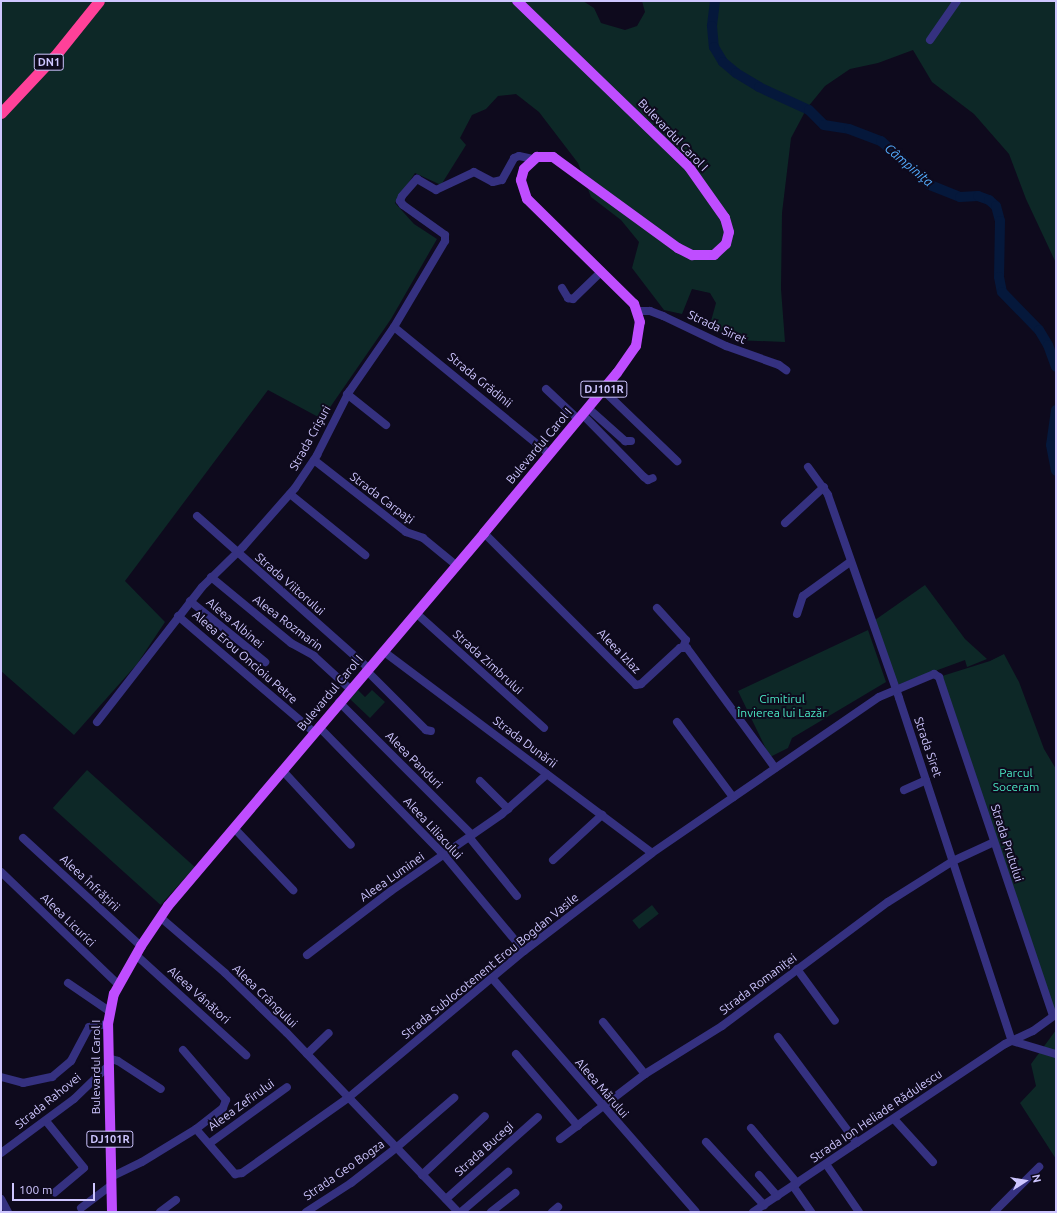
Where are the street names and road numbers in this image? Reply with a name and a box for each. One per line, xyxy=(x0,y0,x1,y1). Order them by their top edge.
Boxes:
road number: DN1 xyxy=(33,53,65,71)
street label: Bulevardul Carol I xyxy=(635,96,711,174)
street label: Strada Siret xyxy=(686,307,748,347)
street label: Strada Grădinii xyxy=(445,350,515,410)
road number: DJ101R xyxy=(580,380,628,398)
street label: Strada Crișuri xyxy=(286,403,334,473)
street label: Bulevardul Carol I xyxy=(503,405,575,487)
street label: Strada Carpați xyxy=(347,469,417,527)
street label: Strada Viitorului xyxy=(252,550,328,618)
street label: Aleea Rozmarin xyxy=(250,592,326,654)
street label: Aleea Albinei xyxy=(203,595,267,651)
street label: Aleea Erou Oncioiu Petre xyxy=(189,607,301,707)
street label: Aleea Izlaz xyxy=(594,626,644,676)
street label: Strada Zimbrului xyxy=(450,627,526,697)
street label: Bulevardul Carol I xyxy=(294,652,366,734)
street label: Strada Dunării xyxy=(490,713,560,771)
street label: Strada Siret xyxy=(911,715,945,779)
street label: Aleea Panduri xyxy=(383,729,445,791)
street label: Aleea Liliacului xyxy=(401,794,465,862)
street label: Strada Prutului xyxy=(988,802,1026,884)
street label: Aleea Luminei xyxy=(357,849,427,905)
street label: Aleea Înfrățirii xyxy=(57,852,123,914)
street label: Aleea Licurici xyxy=(38,890,98,950)
street label: Strada Sublocotenent Erou Bogdan Vasile xyxy=(399,890,581,1042)
street label: Strada Romaniței xyxy=(717,950,799,1018)
street label: Aleea Crângului xyxy=(230,961,300,1031)
street label: Aleea Vânători xyxy=(165,963,233,1027)
street label: Bulevardul Carol I xyxy=(89,1020,103,1114)
street label: Aleea Mărului xyxy=(572,1055,632,1121)
street label: Strada Ion Heliade Rădulescu xyxy=(807,1066,945,1166)
street label: Strada Rahovei xyxy=(12,1070,84,1132)
street label: Aleea Zefirului xyxy=(205,1076,277,1134)
street label: Strada Bucegi xyxy=(452,1119,516,1179)
road number: DJ101R xyxy=(86,1130,134,1148)
street label: Strada Geo Bogza xyxy=(301,1137,387,1203)

